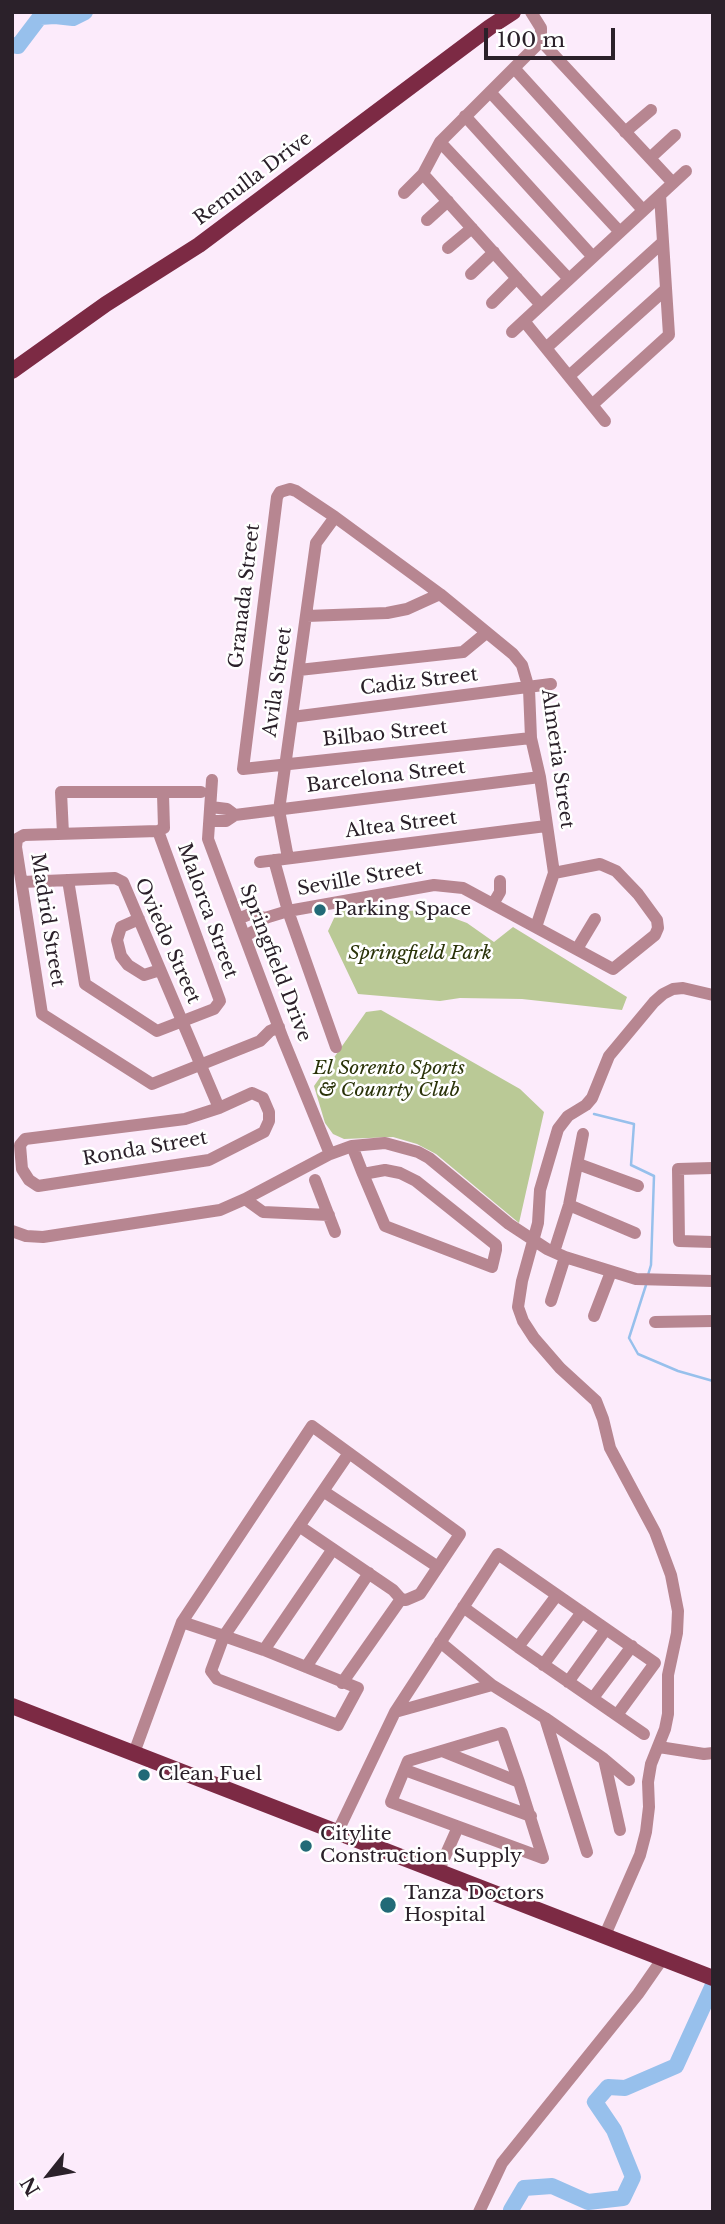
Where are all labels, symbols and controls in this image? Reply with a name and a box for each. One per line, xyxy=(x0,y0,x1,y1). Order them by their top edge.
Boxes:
scale bar xyxy=(487,14,618,58)
text: 100 m xyxy=(497,27,565,53)
street label: Remulla Drive xyxy=(190,127,316,231)
street label: Granada Street xyxy=(225,522,265,670)
street label: Avila Street xyxy=(259,625,297,739)
street label: Cadiz Street xyxy=(359,663,479,701)
street label: Almeria Street xyxy=(536,688,578,830)
street label: Bilbao Street xyxy=(322,716,448,752)
street label: Barcelona Street xyxy=(305,756,467,798)
street label: Altea Street xyxy=(344,807,458,843)
street label: Malorca Street xyxy=(172,840,242,982)
street label: Madrid Street xyxy=(25,852,69,988)
street label: Seville Street xyxy=(296,857,424,901)
street label: Oviedo Street xyxy=(129,875,205,1007)
street label: Springfield Drive xyxy=(234,881,316,1045)
place label: Parking Space xyxy=(334,899,471,921)
marker: Parking Space xyxy=(312,902,328,918)
park label: Springfield Park xyxy=(348,943,492,965)
park label: El Sorento Sports & Counrty Club xyxy=(313,1058,465,1102)
street label: Ronda Street xyxy=(81,1127,209,1171)
place label: Clean Fuel xyxy=(158,1764,262,1786)
marker: Clean Fuel xyxy=(136,1767,152,1783)
place label: Citylite Construction Supply xyxy=(320,1824,522,1868)
marker: Citylite Construction Supply xyxy=(298,1838,314,1854)
place label: Tanza Doctors Hospital xyxy=(404,1883,544,1927)
marker: Tanza Doctors Hospital xyxy=(378,1895,398,1915)
north arrow xyxy=(14,2140,84,2210)
text: N xyxy=(16,2172,45,2200)

